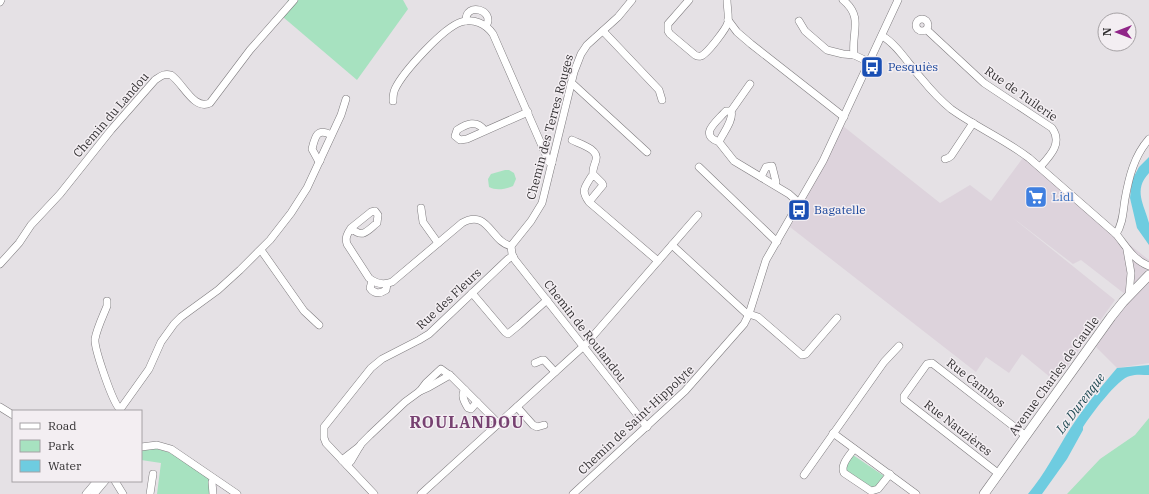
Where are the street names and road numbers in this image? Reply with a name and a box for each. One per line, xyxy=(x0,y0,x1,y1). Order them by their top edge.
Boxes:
street label: Chemin des Terres Rouges xyxy=(523,52,576,201)
street label: Rue de Tuilerie xyxy=(982,63,1061,124)
street label: Chemin du Landou xyxy=(70,69,152,160)
street label: Rue des Fleurs xyxy=(413,265,484,332)
street label: Chemin de Roulandou xyxy=(541,277,630,385)
street label: Avenue Charles de Gaulle xyxy=(1005,313,1102,438)
street label: Rue Cambos xyxy=(944,355,1009,410)
street label: Chemin de Saint-Hippolyte xyxy=(575,362,697,477)
street label: Rue Nauzières xyxy=(921,397,995,459)

